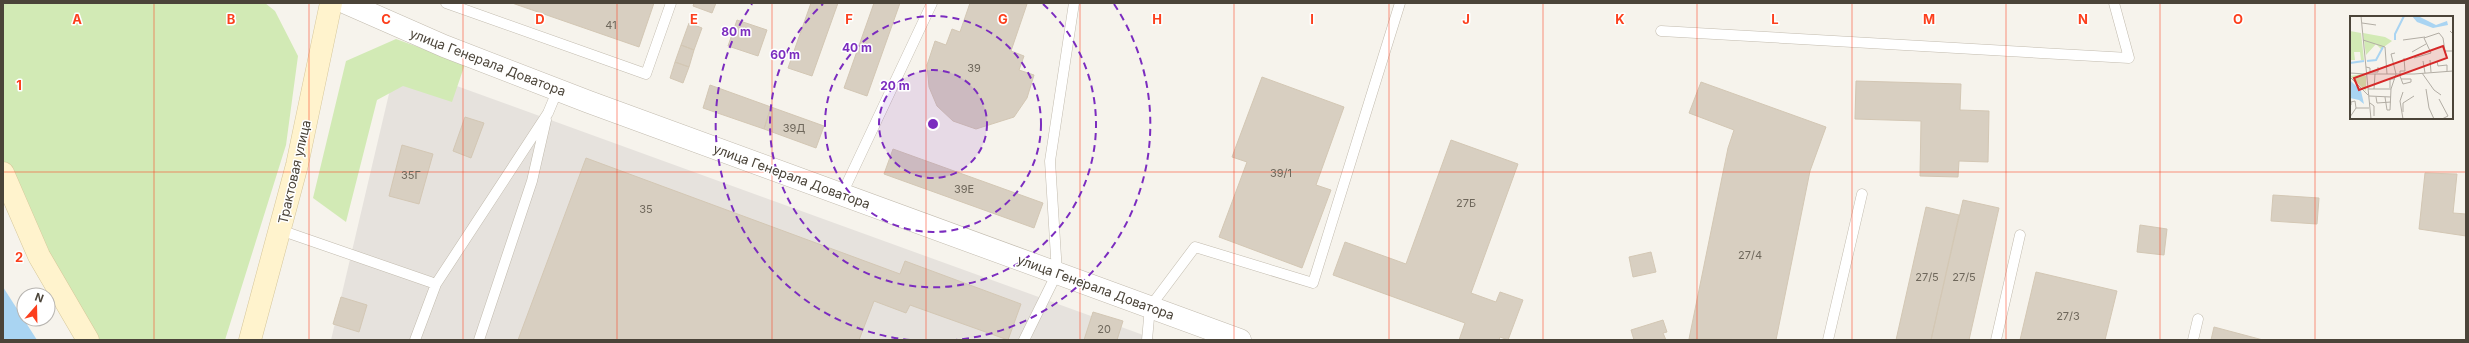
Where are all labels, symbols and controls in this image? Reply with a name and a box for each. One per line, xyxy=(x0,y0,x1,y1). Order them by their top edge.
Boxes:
text: A xyxy=(72,11,82,27)
text: B xyxy=(227,11,236,27)
text: C xyxy=(381,11,391,27)
text: D xyxy=(535,11,545,27)
text: E xyxy=(690,11,698,27)
text: F xyxy=(845,11,853,27)
text: G xyxy=(998,11,1008,27)
text: H xyxy=(1152,11,1162,27)
text: I xyxy=(1310,11,1314,27)
text: J xyxy=(1462,11,1470,27)
text: K xyxy=(1615,11,1625,27)
text: L xyxy=(1771,11,1779,27)
text: M xyxy=(1923,11,1935,27)
text: N xyxy=(2078,11,2088,27)
text: O xyxy=(2233,11,2243,27)
inset map xyxy=(2350,16,2453,119)
house number: 41 xyxy=(605,18,617,32)
text: 80 m xyxy=(721,24,751,39)
street label: улица Генерала Доватора xyxy=(408,25,568,99)
text: 40 m xyxy=(842,40,872,55)
text: 60 m xyxy=(770,47,800,62)
house number: 39 xyxy=(967,61,981,75)
text: 1 xyxy=(16,77,22,93)
text: 20 m xyxy=(880,78,910,93)
centre of rings xyxy=(926,117,940,131)
street label: Трактовая улица xyxy=(274,118,314,226)
house number: 39Д xyxy=(783,121,805,135)
street label: улица Генерала Доватора xyxy=(711,140,873,212)
house number: 39/1 xyxy=(1270,166,1292,180)
house number: 35Г xyxy=(401,168,421,182)
house number: 39Е xyxy=(954,182,974,196)
house number: 27Б xyxy=(1456,196,1476,210)
house number: 35 xyxy=(639,202,653,216)
house number: 27/4 xyxy=(1738,248,1762,262)
text: 2 xyxy=(15,249,23,265)
street label: улица Генерала Доватора xyxy=(1015,251,1177,323)
house number: 27/5 xyxy=(1915,270,1939,284)
house number: 27/5 xyxy=(1952,270,1976,284)
north arrow xyxy=(16,287,56,327)
text: N xyxy=(33,290,46,306)
house number: 27/3 xyxy=(2056,309,2080,323)
house number: 20 xyxy=(1097,322,1111,336)

